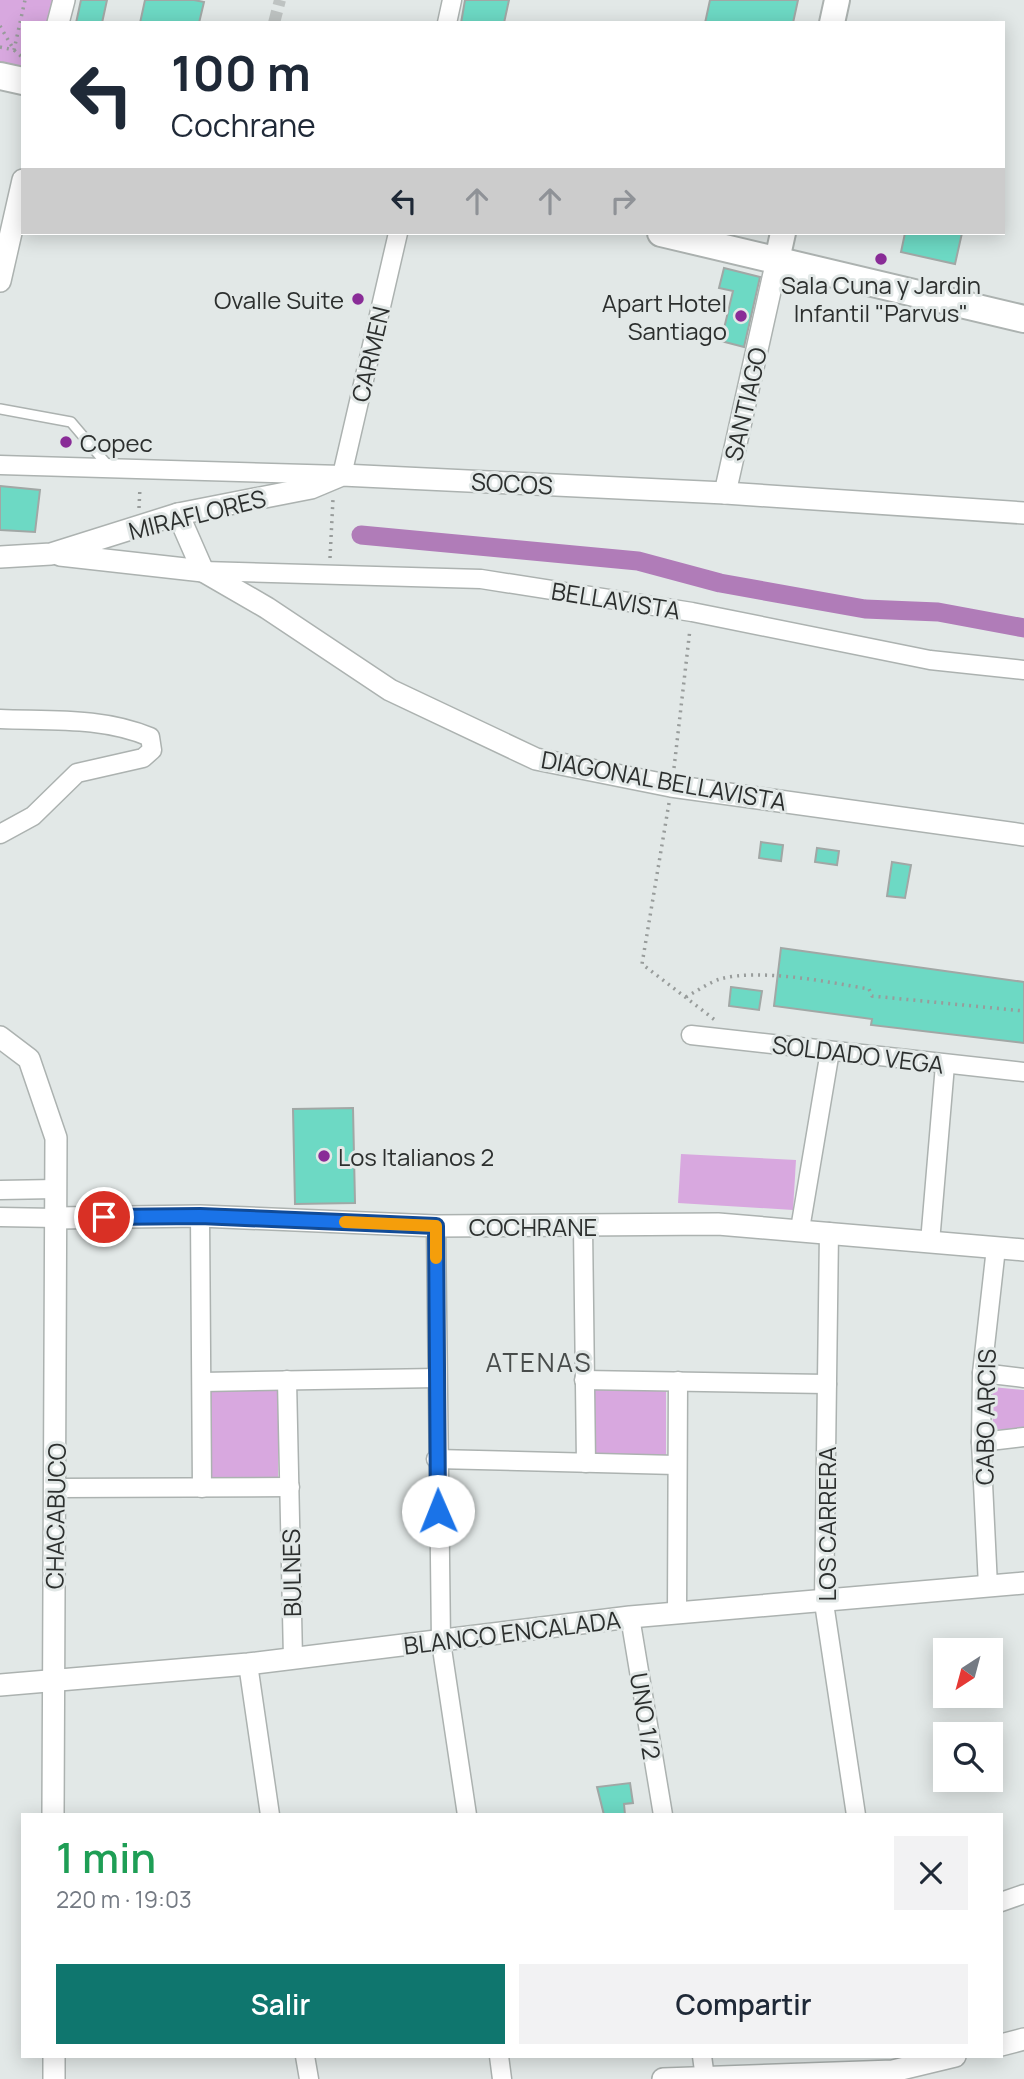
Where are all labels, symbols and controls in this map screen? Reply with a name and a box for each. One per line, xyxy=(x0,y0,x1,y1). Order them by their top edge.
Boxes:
text: 100 m xyxy=(171,39,311,106)
icon: left xyxy=(56,49,147,140)
text: Cochrane xyxy=(171,103,316,147)
icon: left xyxy=(385,182,423,220)
icon: ahead xyxy=(458,182,496,220)
icon: ahead xyxy=(531,182,569,220)
icon: right xyxy=(604,182,642,220)
marker: Sala Cuna y Jardin Infantil "Parvus" xyxy=(873,251,889,267)
place label: Sala Cuna y Jardin Infantil "Parvus" xyxy=(781,268,981,329)
place label: Ovalle Suite xyxy=(214,283,344,316)
place label: Apart Hotel Santiago xyxy=(602,286,727,347)
marker: Ovalle Suite xyxy=(350,291,366,307)
street label: CARMEN xyxy=(343,303,397,405)
marker: Apart Hotel Santiago xyxy=(733,308,749,324)
street label: SANTIAGO xyxy=(716,344,774,464)
place label: Copec xyxy=(80,426,153,459)
marker: Copec xyxy=(58,434,74,450)
street label: SOCOS xyxy=(470,464,554,502)
street label: MIRAFLORES xyxy=(125,481,269,547)
street label: BELLAVISTA xyxy=(549,574,683,626)
street label: DIAGONAL BELLAVISTA xyxy=(539,742,789,818)
street label: SOLDADO VEGA xyxy=(770,1027,946,1081)
place label: Los Italianos 2 xyxy=(338,1140,494,1173)
marker: Los Italianos 2 xyxy=(316,1148,332,1164)
pin xyxy=(74,1187,134,1247)
icon: arrive xyxy=(85,1198,123,1236)
street label: COCHRANE xyxy=(469,1210,597,1243)
district label: ATENAS xyxy=(485,1344,593,1380)
street label: CABO ARCIS xyxy=(967,1348,1003,1486)
street label: CHACABUCO xyxy=(37,1443,73,1589)
street label: LOS CARRERA xyxy=(810,1447,843,1601)
position arrow xyxy=(401,1474,475,1548)
street label: BULNES xyxy=(274,1529,308,1617)
street label: BLANCO ENCALADA xyxy=(402,1602,622,1662)
north arrow xyxy=(933,1638,1003,1708)
map controls xyxy=(933,1638,1003,1792)
street label: UNO 1/2 xyxy=(623,1670,669,1762)
button: search xyxy=(933,1722,1003,1792)
text: 1 min xyxy=(56,1828,156,1886)
button: close xyxy=(894,1836,968,1910)
text: 220 m · 19:03 xyxy=(56,1883,192,1915)
button: Salir xyxy=(56,1964,505,2044)
button: Compartir xyxy=(519,1964,968,2044)

